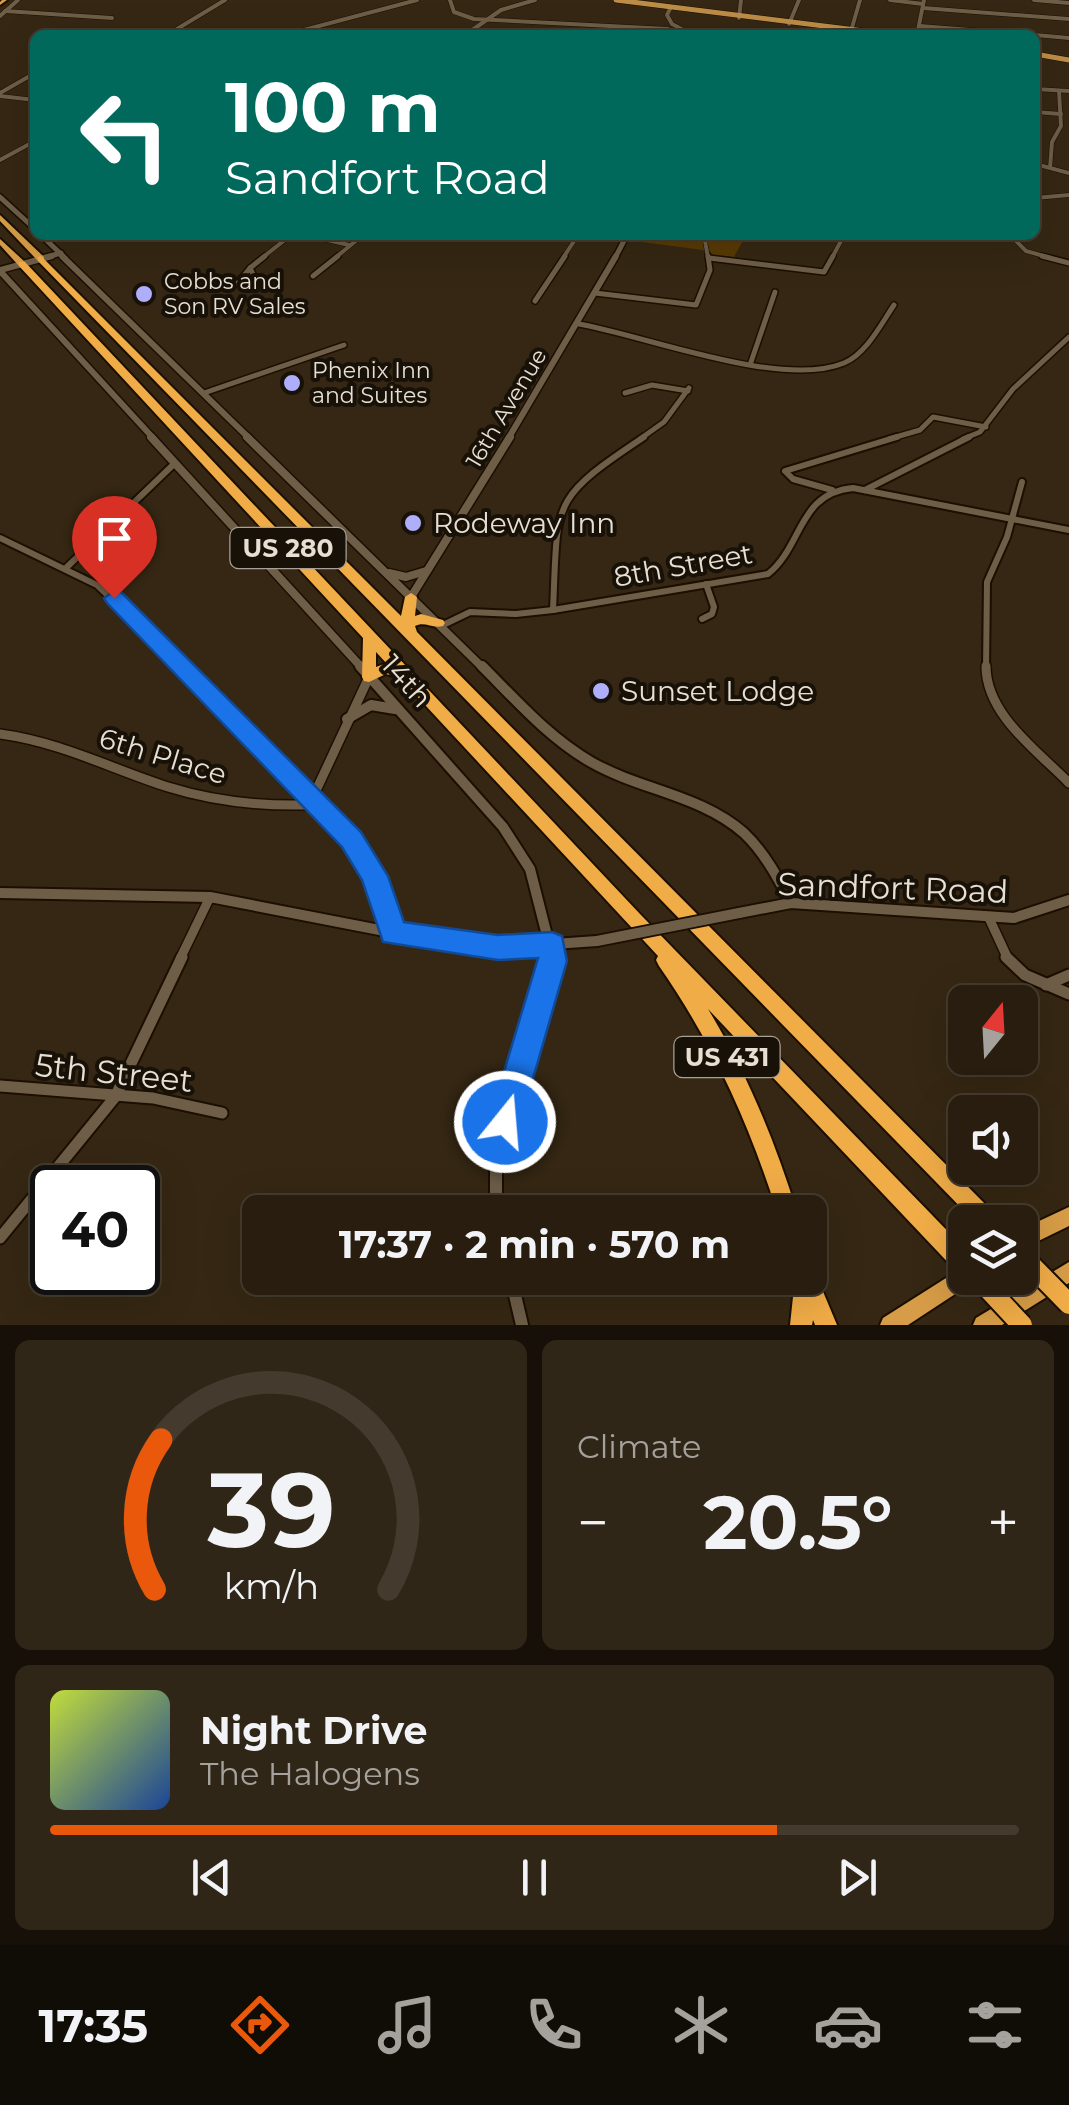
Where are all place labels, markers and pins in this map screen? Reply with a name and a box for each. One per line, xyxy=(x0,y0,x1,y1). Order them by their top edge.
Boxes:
place label: Cobbs and Son RV Sales xyxy=(164,268,306,320)
marker: Cobbs and Son RV Sales xyxy=(133,283,155,305)
place label: Phenix Inn and Suites xyxy=(312,357,431,409)
marker: Phenix Inn and Suites xyxy=(281,372,303,394)
pin xyxy=(72,496,157,599)
place label: Rodeway Inn xyxy=(433,506,615,540)
marker: Rodeway Inn xyxy=(402,512,424,534)
place label: Sunset Lodge xyxy=(621,674,814,708)
marker: Sunset Lodge xyxy=(590,680,612,702)

